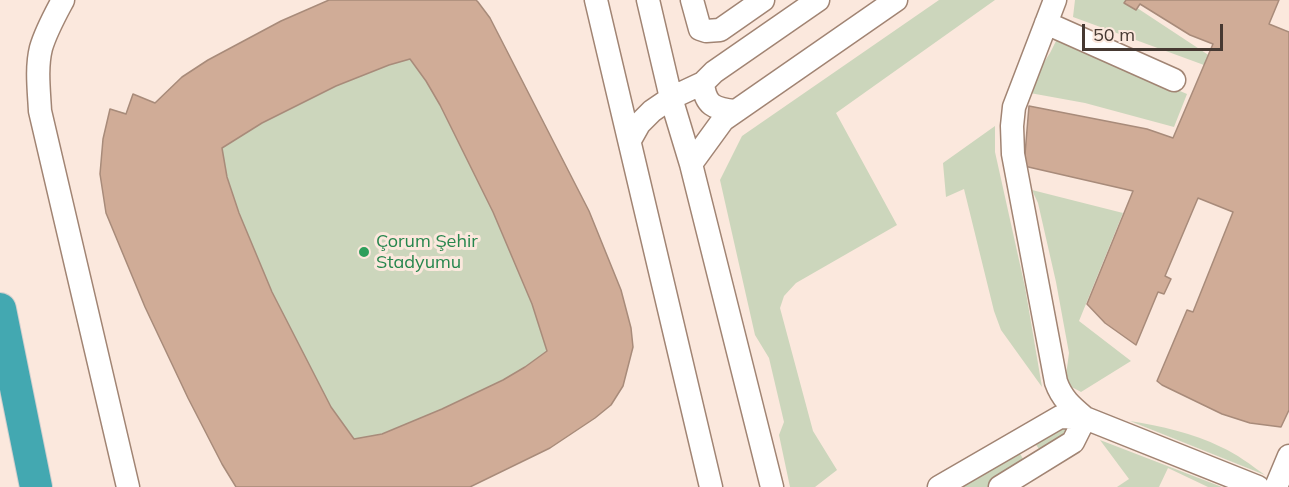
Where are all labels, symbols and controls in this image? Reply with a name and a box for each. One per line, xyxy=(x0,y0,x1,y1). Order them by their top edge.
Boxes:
scale bar xyxy=(1085,12,1226,50)
text: 50 m xyxy=(1093,23,1135,46)
place label: Çorum Şehir Stadyumu xyxy=(376,231,478,274)
marker: Çorum Şehir Stadyumu xyxy=(357,245,371,259)

